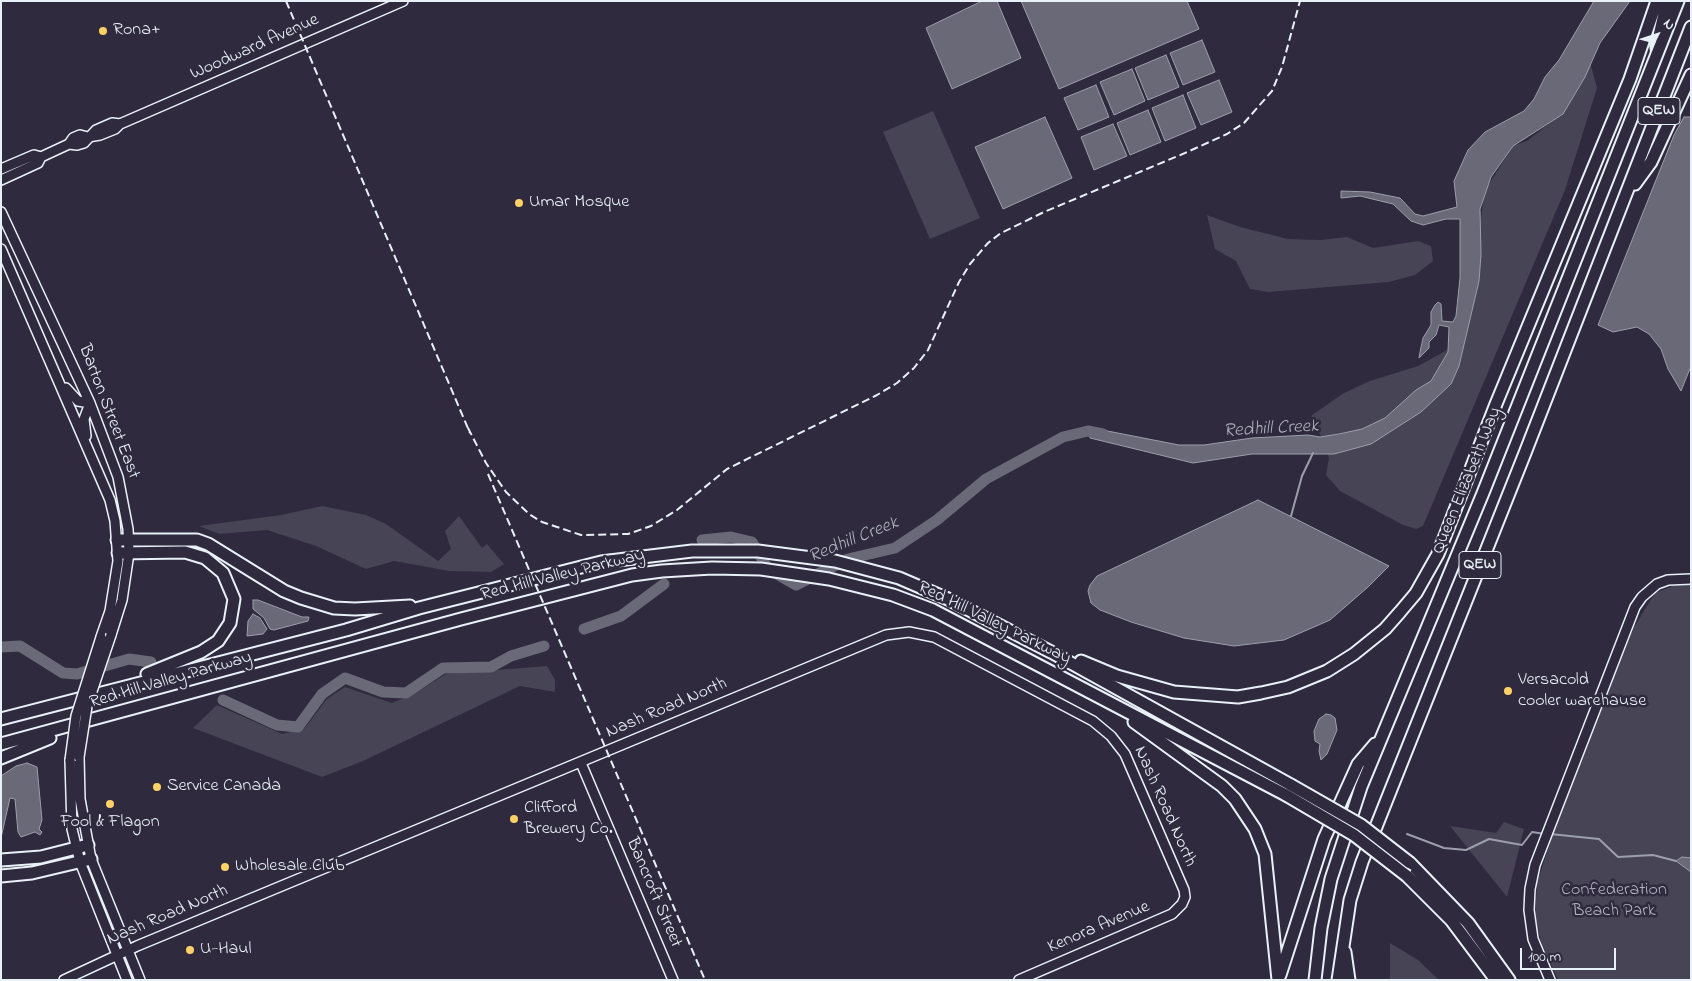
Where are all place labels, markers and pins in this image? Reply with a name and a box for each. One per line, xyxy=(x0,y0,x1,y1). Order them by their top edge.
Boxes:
place label: Rona+ xyxy=(113,20,161,42)
marker: Rona+ xyxy=(97,25,109,37)
place label: Umar Mosque xyxy=(529,192,629,214)
marker: Umar Mosque xyxy=(513,197,525,209)
place label: Versacold cooler warehause xyxy=(1518,670,1646,712)
marker: Versacold cooler warehause xyxy=(1502,685,1514,697)
place label: Service Canada xyxy=(167,776,281,798)
marker: Service Canada xyxy=(151,781,163,793)
marker: Fool & Flagon xyxy=(104,798,116,810)
place label: Clifford Brewery Co. xyxy=(524,798,613,841)
place label: Fool & Flagon xyxy=(60,812,160,834)
marker: Clifford Brewery Co. xyxy=(508,813,520,825)
place label: Wholesale Club xyxy=(235,856,345,878)
marker: Wholesale Club xyxy=(219,861,231,873)
place label: U-Haul xyxy=(200,939,252,961)
marker: U-Haul xyxy=(184,944,196,956)

